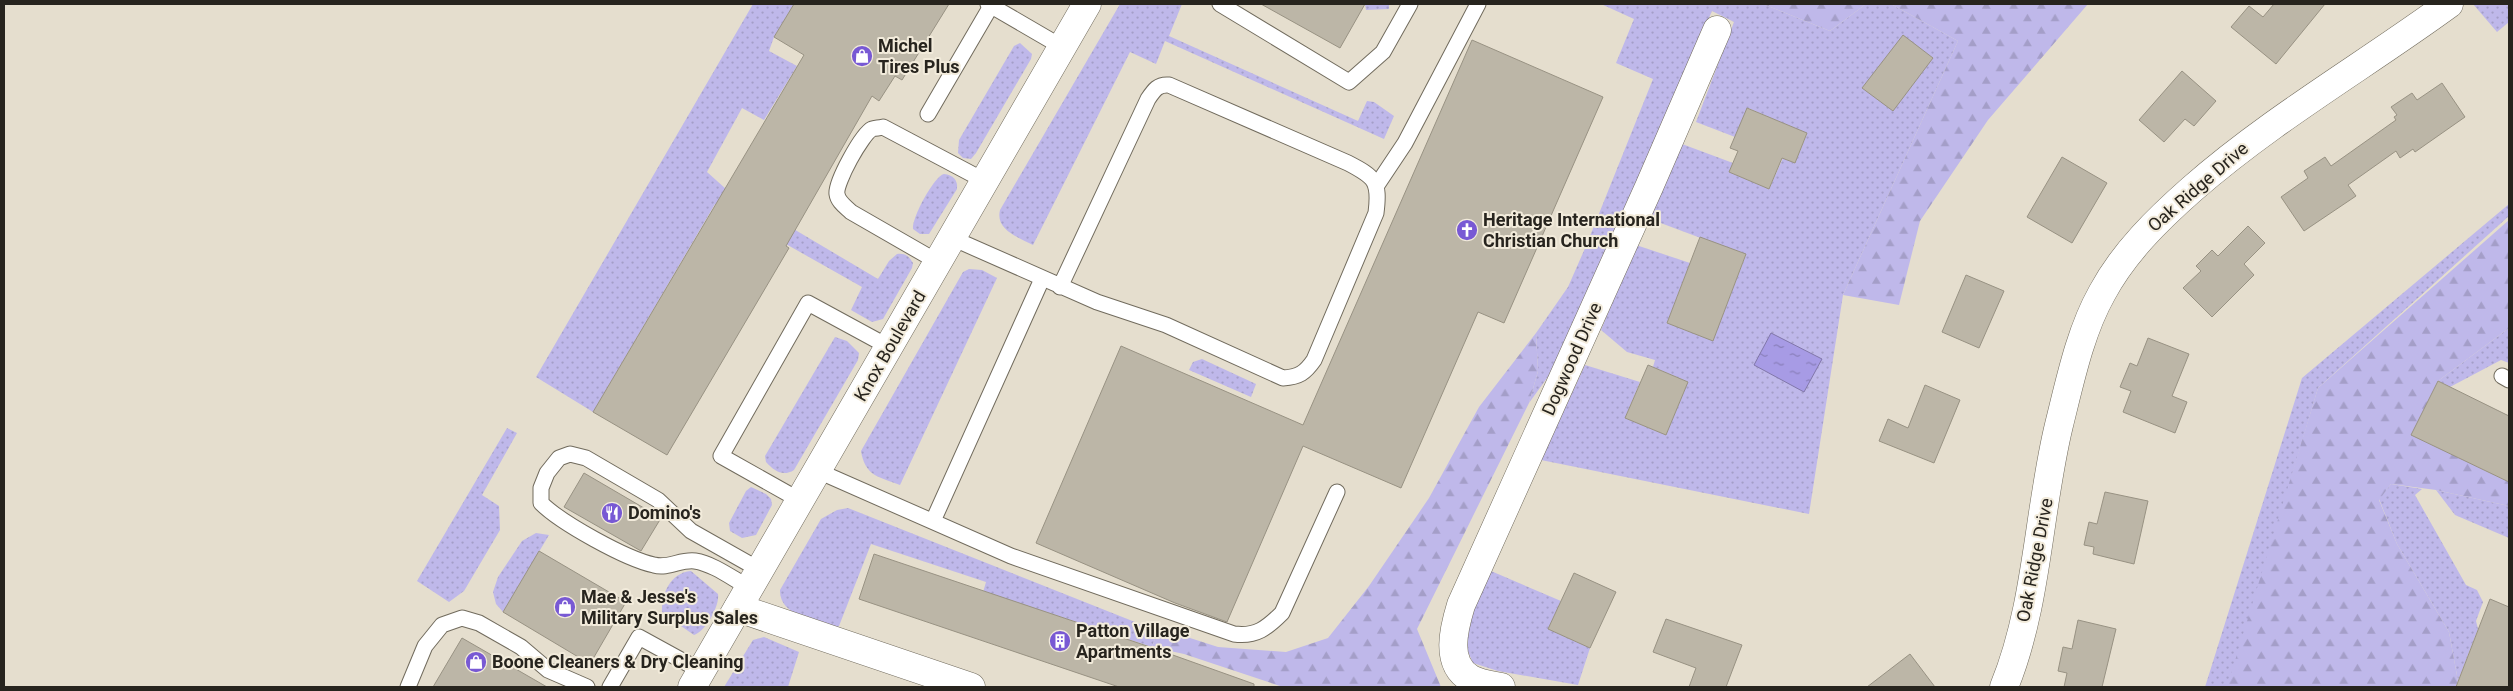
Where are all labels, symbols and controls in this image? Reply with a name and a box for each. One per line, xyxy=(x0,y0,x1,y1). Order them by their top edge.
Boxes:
place label: Michel Tires Plus xyxy=(878,35,959,77)
shop icon: Michel Tires Plus xyxy=(850,44,874,68)
street label: Oak Ridge Drive xyxy=(2143,137,2252,236)
place label: Heritage International Christian Church xyxy=(1483,209,1660,251)
church icon: Heritage International Christian Church xyxy=(1455,218,1479,242)
street label: Knox Boulevard xyxy=(849,287,930,405)
street label: Dogwood Drive xyxy=(1537,299,1606,418)
street label: Oak Ridge Drive xyxy=(2012,496,2057,624)
restaurant icon: Domino's xyxy=(600,501,624,525)
place label: Domino's xyxy=(628,502,701,523)
place label: Mae & Jesse's Military Surplus Sales xyxy=(581,586,758,628)
shop icon: Mae & Jesse's Military Surplus Sales xyxy=(553,595,577,619)
place label: Patton Village Apartments xyxy=(1076,620,1190,662)
building icon: Patton Village Apartments xyxy=(1048,629,1072,653)
shop icon: Boone Cleaners & Dry Cleaning xyxy=(464,650,488,674)
place label: Boone Cleaners & Dry Cleaning xyxy=(492,651,744,672)

